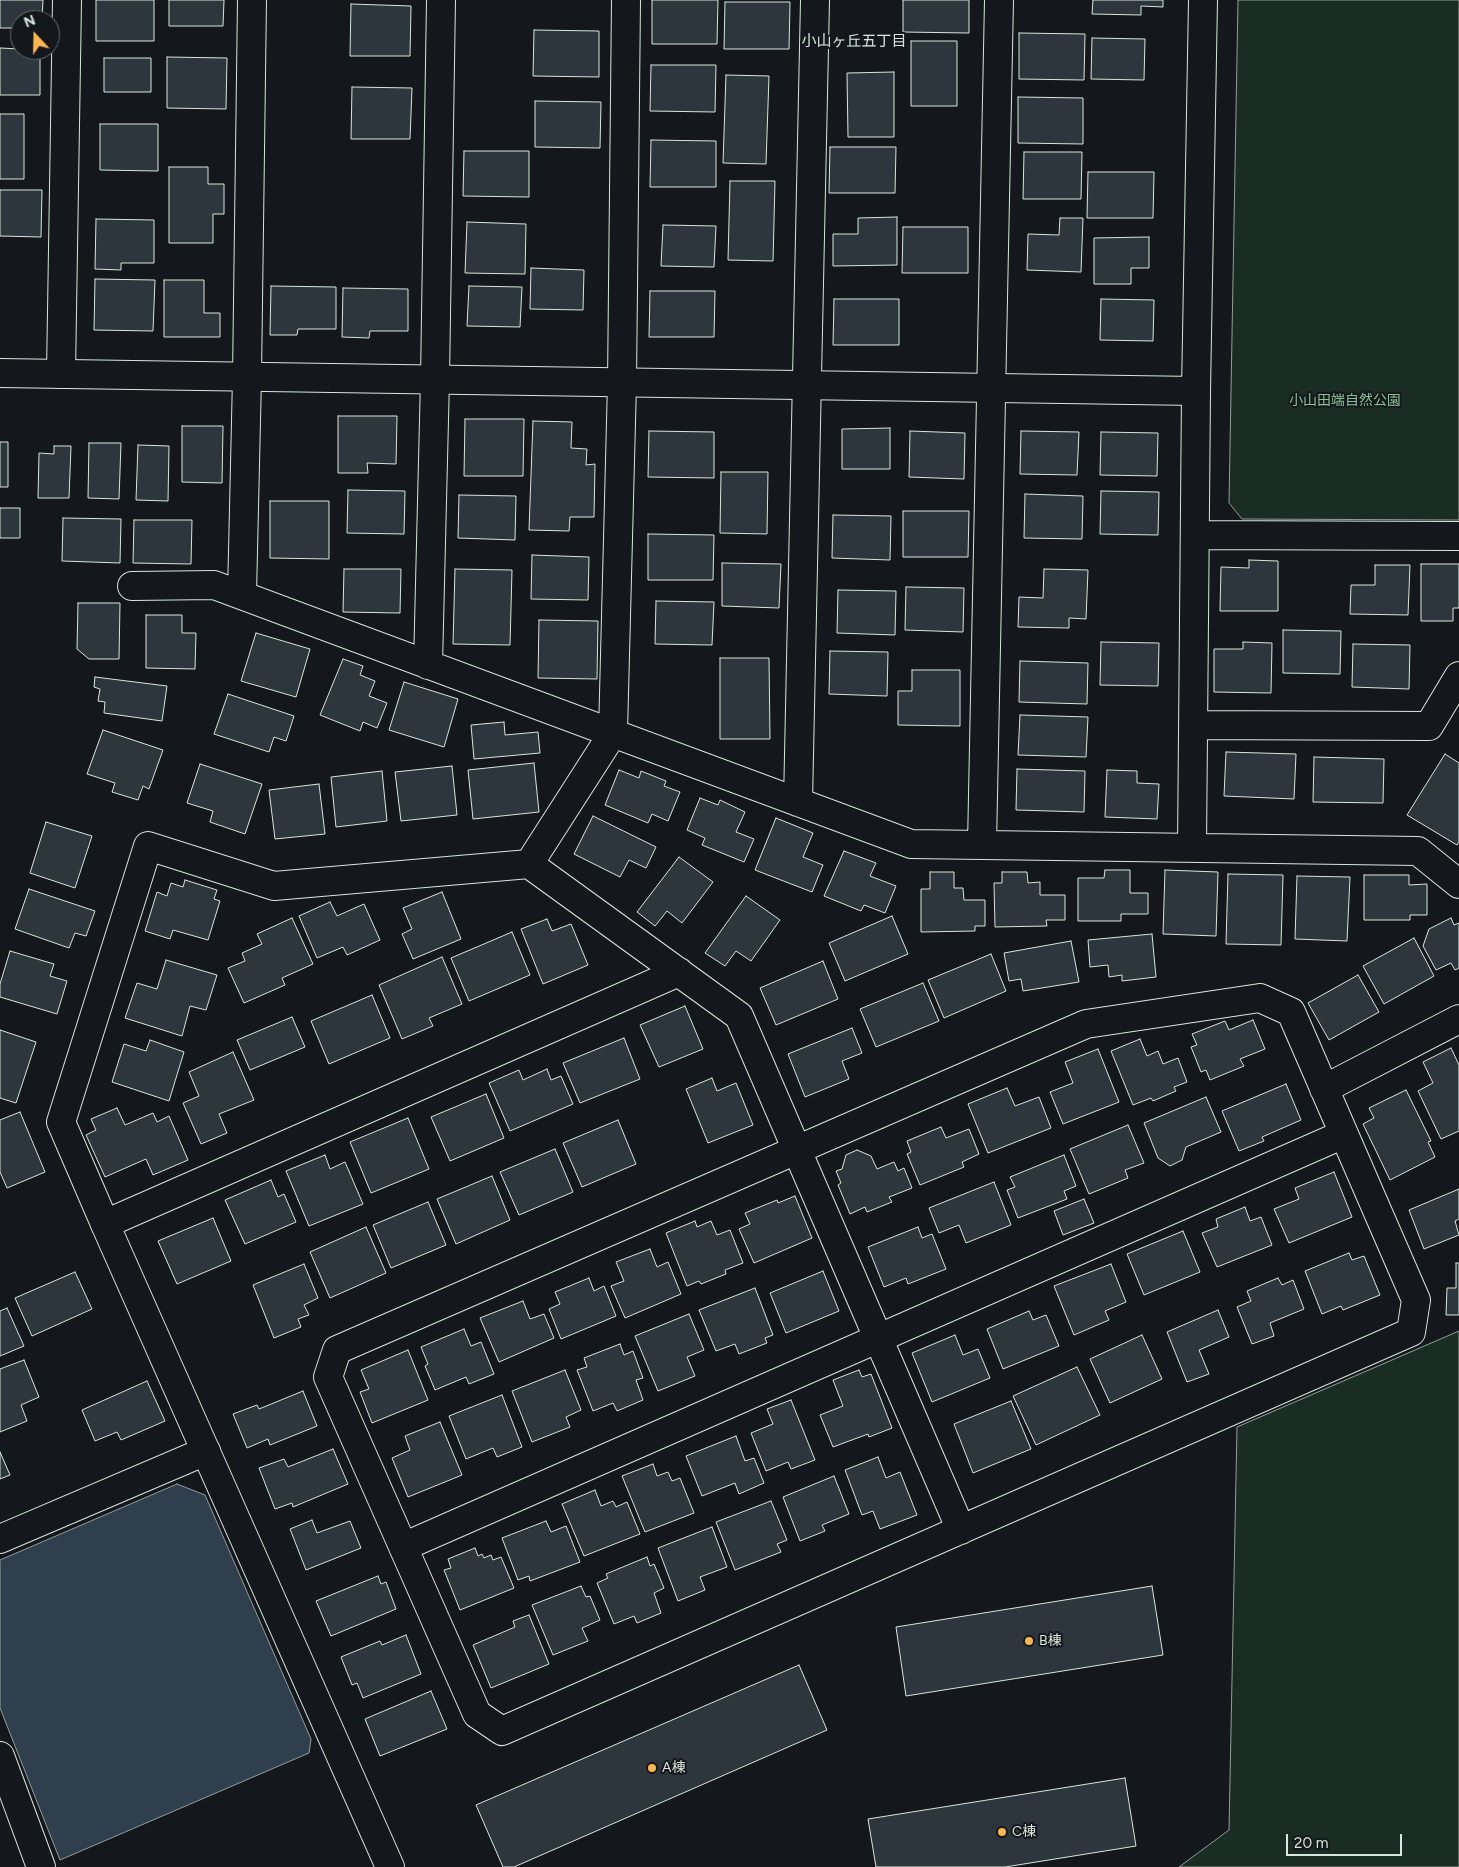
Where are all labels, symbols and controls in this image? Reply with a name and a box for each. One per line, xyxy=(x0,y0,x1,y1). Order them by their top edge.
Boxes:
north arrow xyxy=(10,10,60,60)
text: N xyxy=(22,12,38,31)
district label: 小山ヶ丘五丁目 xyxy=(802,33,906,51)
park label: 小山田端自然公園 xyxy=(1289,393,1401,409)
place label: B棟 xyxy=(1039,1633,1062,1649)
marker: B棟 xyxy=(1023,1635,1035,1647)
place label: A棟 xyxy=(662,1760,685,1776)
marker: A棟 xyxy=(646,1762,658,1774)
place label: C棟 xyxy=(1012,1824,1036,1840)
scale bar xyxy=(1289,1824,1405,1856)
marker: C棟 xyxy=(996,1826,1008,1838)
text: 20 m xyxy=(1294,1834,1328,1852)

